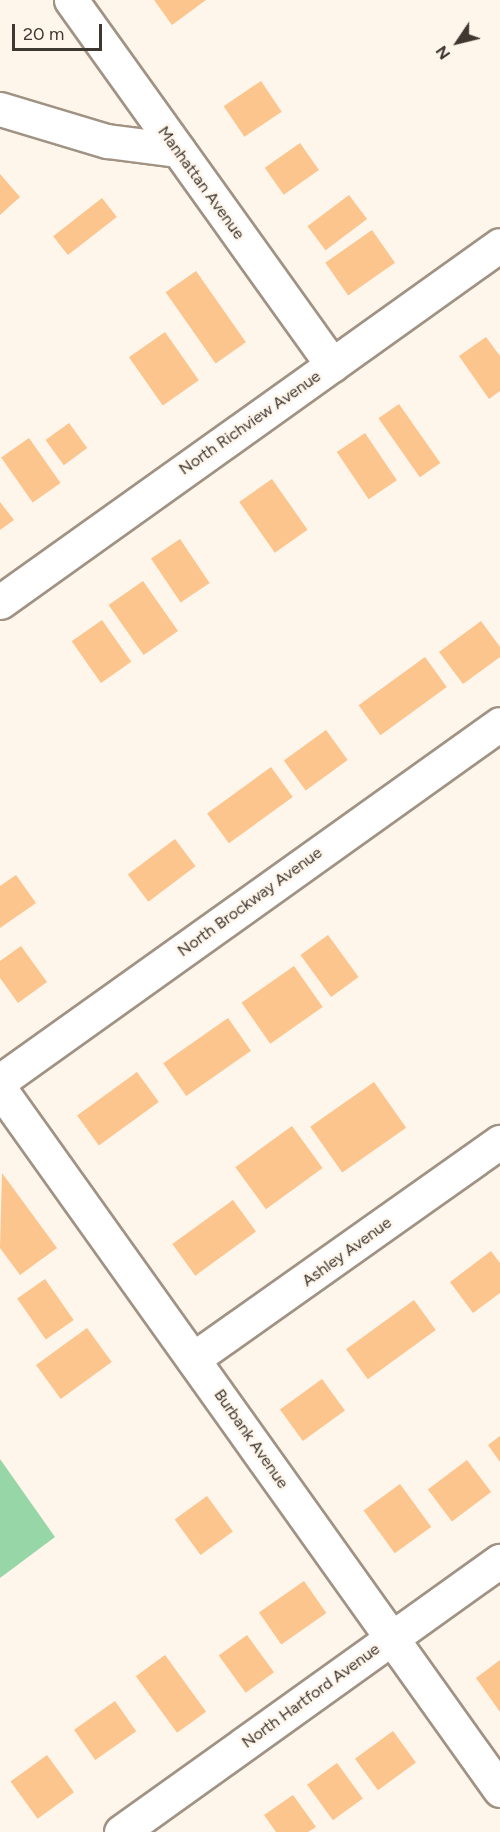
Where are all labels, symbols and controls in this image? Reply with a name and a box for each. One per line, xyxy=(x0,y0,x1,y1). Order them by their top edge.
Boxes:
scale bar xyxy=(15,12,105,50)
north arrow xyxy=(428,12,488,72)
text: 20 m xyxy=(23,23,64,45)
text: N xyxy=(432,42,454,63)
street label: Manhattan Avenue xyxy=(154,123,248,243)
street label: North Richview Avenue xyxy=(176,367,324,479)
street label: North Brockway Avenue xyxy=(174,843,326,961)
street label: Ashley Avenue xyxy=(299,1213,395,1291)
street label: Burbank Avenue xyxy=(210,1386,292,1492)
street label: North Hartford Avenue xyxy=(238,1640,384,1752)

